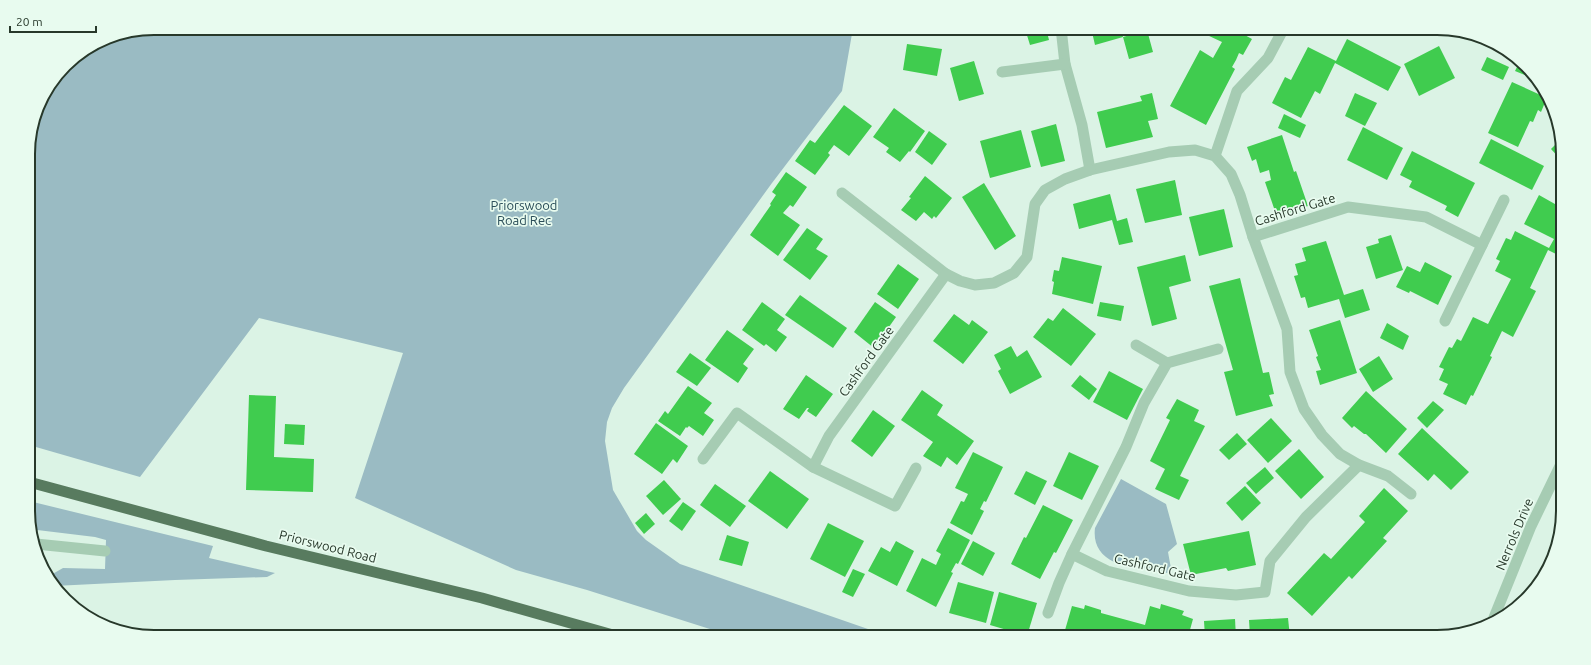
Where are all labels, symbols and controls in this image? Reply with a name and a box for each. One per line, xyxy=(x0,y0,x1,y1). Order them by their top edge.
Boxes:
scale bar xyxy=(10,8,96,34)
text: 20 m xyxy=(16,15,43,28)
street label: Cashford Gate xyxy=(1253,190,1337,228)
park label: Priorswood Road Rec xyxy=(491,198,557,227)
street label: Cashford Gate xyxy=(836,323,896,399)
street label: Nerrols Drive xyxy=(1493,496,1535,572)
street label: Priorswood Road xyxy=(278,527,378,565)
street label: Cashford Gate xyxy=(1113,551,1197,583)

